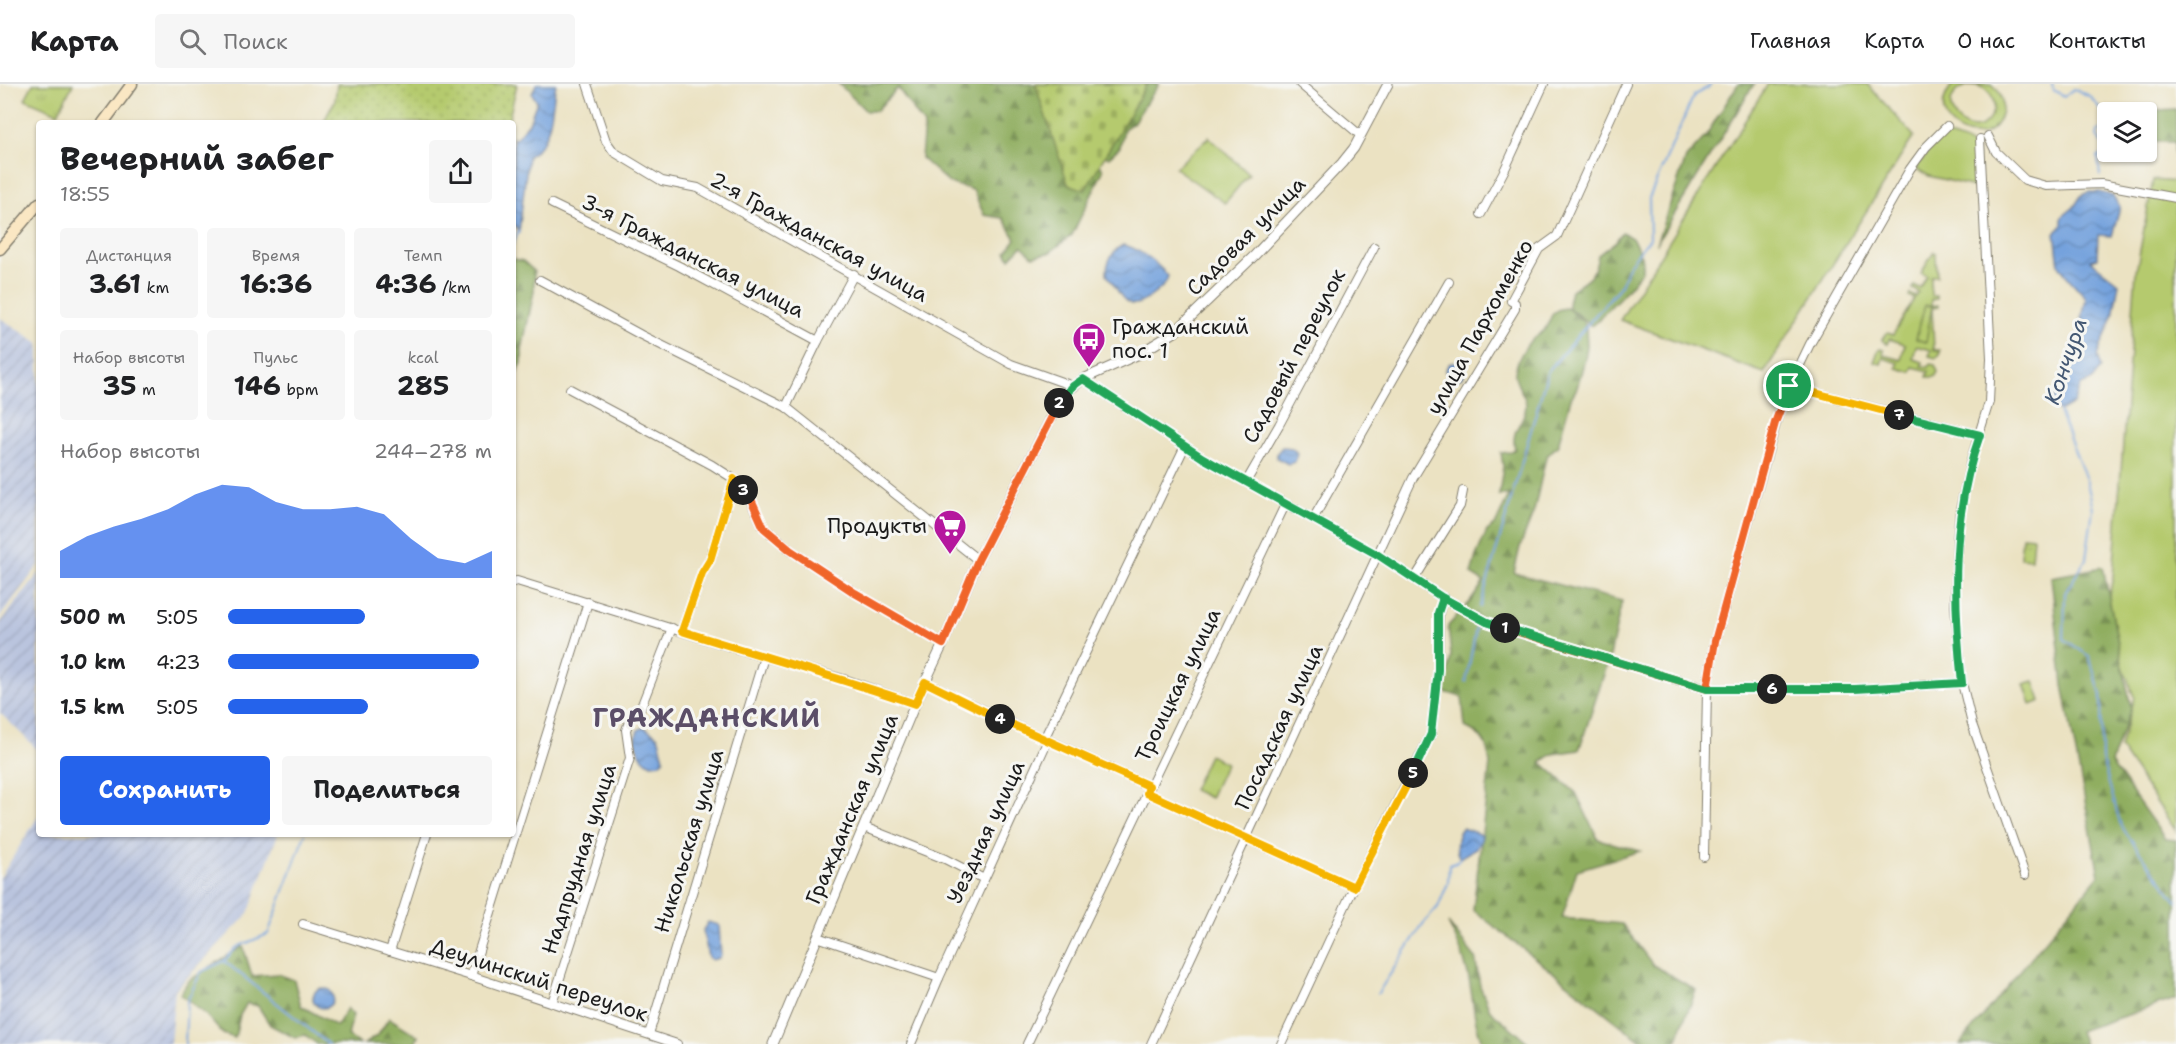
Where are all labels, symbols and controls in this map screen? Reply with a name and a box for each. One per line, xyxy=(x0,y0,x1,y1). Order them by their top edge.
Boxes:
search box xyxy=(155,14,575,68)
text: Карта xyxy=(30,22,119,60)
icon: search xyxy=(176,25,209,58)
text: Поиск xyxy=(224,27,288,56)
text: Главная xyxy=(1750,27,1831,55)
text: Карта xyxy=(1864,27,1924,55)
text: О нас xyxy=(1957,27,2015,55)
text: Контакты xyxy=(2048,27,2146,55)
map controls xyxy=(2097,102,2157,162)
button: layers xyxy=(2097,102,2157,162)
text: Вечерний забег xyxy=(60,136,334,181)
button: share xyxy=(429,140,492,203)
street label: 2-я Гражданская улица xyxy=(705,165,933,309)
street label: Садовая улица xyxy=(1180,170,1312,302)
text: 18:55 xyxy=(60,181,110,207)
street label: 3-я Гражданская улица xyxy=(577,188,809,324)
street label: улица Пархоменко xyxy=(1420,234,1540,420)
text: Дистанция xyxy=(86,245,172,266)
text: Время xyxy=(252,245,300,266)
text: Темп xyxy=(404,245,442,266)
street label: Садовый переулок xyxy=(1236,264,1352,448)
text: 3.61 xyxy=(89,266,141,301)
text: 16:36 xyxy=(239,266,313,301)
text: 4:36 xyxy=(375,266,437,301)
text: km xyxy=(141,277,169,298)
text: /km xyxy=(437,277,471,298)
place label: Гражданский пос. 1 xyxy=(1112,313,1249,365)
water label: Кончура xyxy=(2037,314,2094,408)
bus stop icon: Гражданский пос. 1 xyxy=(1071,321,1107,368)
text: Набор высоты xyxy=(73,347,185,368)
text: Пульс xyxy=(254,347,298,368)
text: kcal xyxy=(407,347,439,368)
pin xyxy=(1763,360,1814,411)
text: 35 xyxy=(102,368,137,403)
text: 146 xyxy=(233,368,281,403)
text: 285 xyxy=(397,368,449,403)
icon: arrive xyxy=(1772,369,1805,402)
text: m xyxy=(137,379,156,400)
text: bpm xyxy=(281,379,319,400)
pin: 2 xyxy=(1044,388,1074,418)
text: 2 xyxy=(1053,392,1065,413)
pin: 7 xyxy=(1884,400,1914,430)
text: 7 xyxy=(1893,404,1905,425)
text: Набор высоты xyxy=(60,438,200,464)
text: 244–278 m xyxy=(374,438,492,464)
pin: 3 xyxy=(728,475,758,505)
text: 3 xyxy=(737,479,749,500)
supermarket icon: Продукты xyxy=(932,508,968,555)
place label: Продукты xyxy=(827,512,927,540)
street label: Троицкая улица xyxy=(1129,603,1227,767)
text: 500 m xyxy=(60,604,126,630)
text: 5:05 xyxy=(156,604,198,630)
pin: 1 xyxy=(1490,613,1520,643)
text: 1 xyxy=(1501,617,1509,638)
street label: Посадская улица xyxy=(1228,640,1330,814)
text: 1.0 km xyxy=(60,649,125,675)
text: 4:23 xyxy=(156,649,201,675)
pin: 6 xyxy=(1757,674,1787,704)
text: 6 xyxy=(1766,678,1778,699)
text: 1.5 km xyxy=(60,694,124,720)
text: 5:05 xyxy=(156,694,198,720)
district label: ГРАЖДАНСКИЙ xyxy=(593,699,821,736)
pin: 4 xyxy=(985,704,1015,734)
text: 4 xyxy=(994,708,1006,729)
street label: Гражданская улица xyxy=(799,709,905,909)
street label: Никольская улица xyxy=(648,746,730,936)
button: Сохранить xyxy=(60,756,270,825)
button: Поделиться xyxy=(282,756,492,825)
street label: Уездная улица xyxy=(941,756,1031,908)
pin: 5 xyxy=(1398,758,1428,788)
street label: Надпрудная улица xyxy=(535,760,623,958)
text: 5 xyxy=(1408,762,1418,783)
street label: Деулинский переулок xyxy=(427,932,651,1028)

